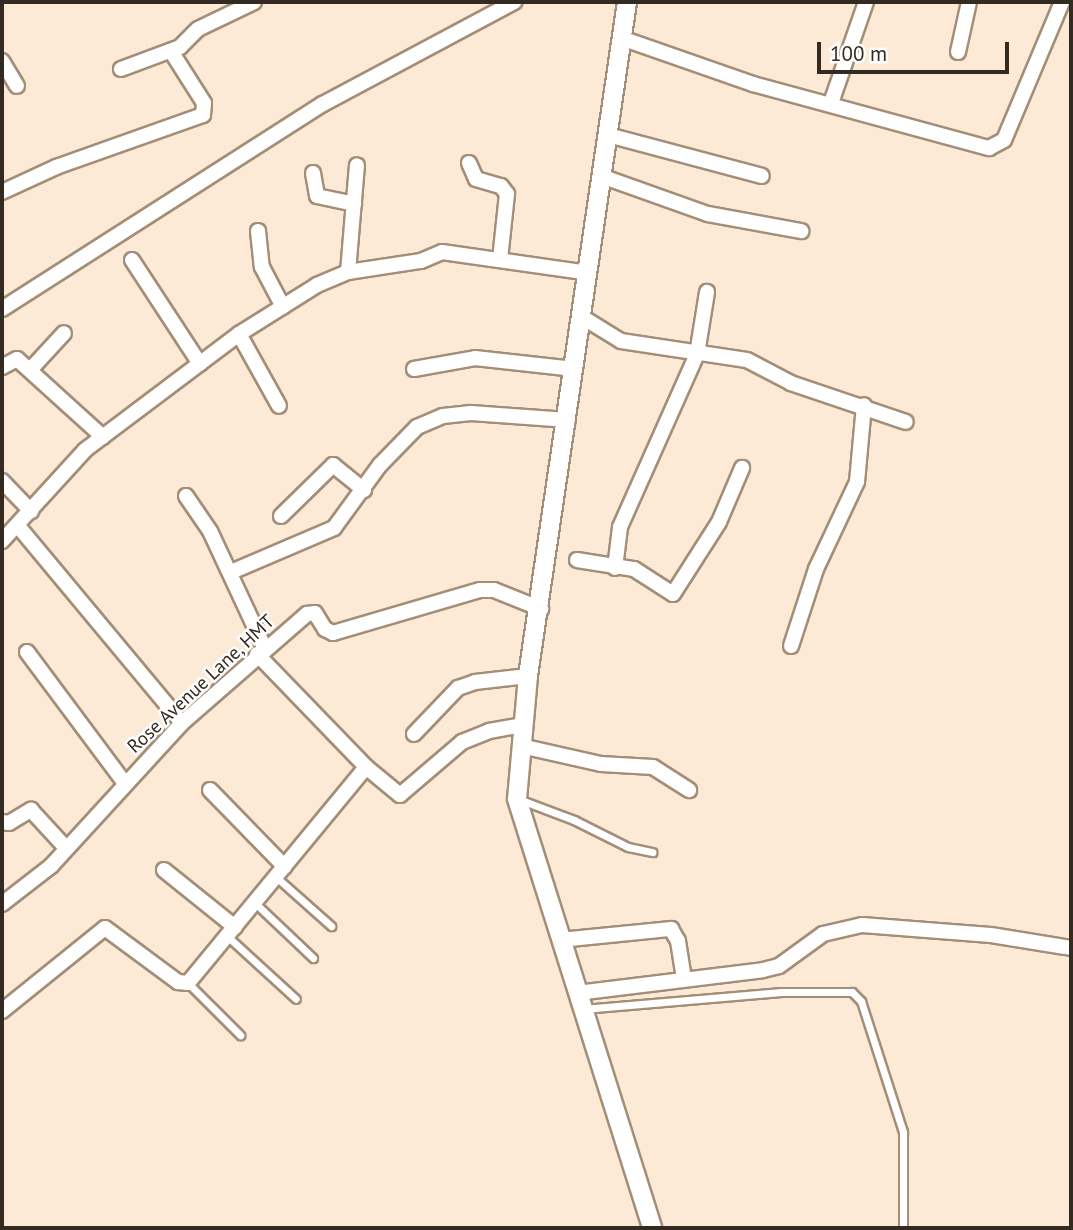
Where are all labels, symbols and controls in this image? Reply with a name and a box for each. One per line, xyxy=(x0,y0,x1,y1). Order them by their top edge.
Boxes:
scale bar xyxy=(821,28,1014,72)
text: 100 m xyxy=(830,40,887,67)
street label: Rose Avenue Lane, HMT xyxy=(122,609,280,759)

